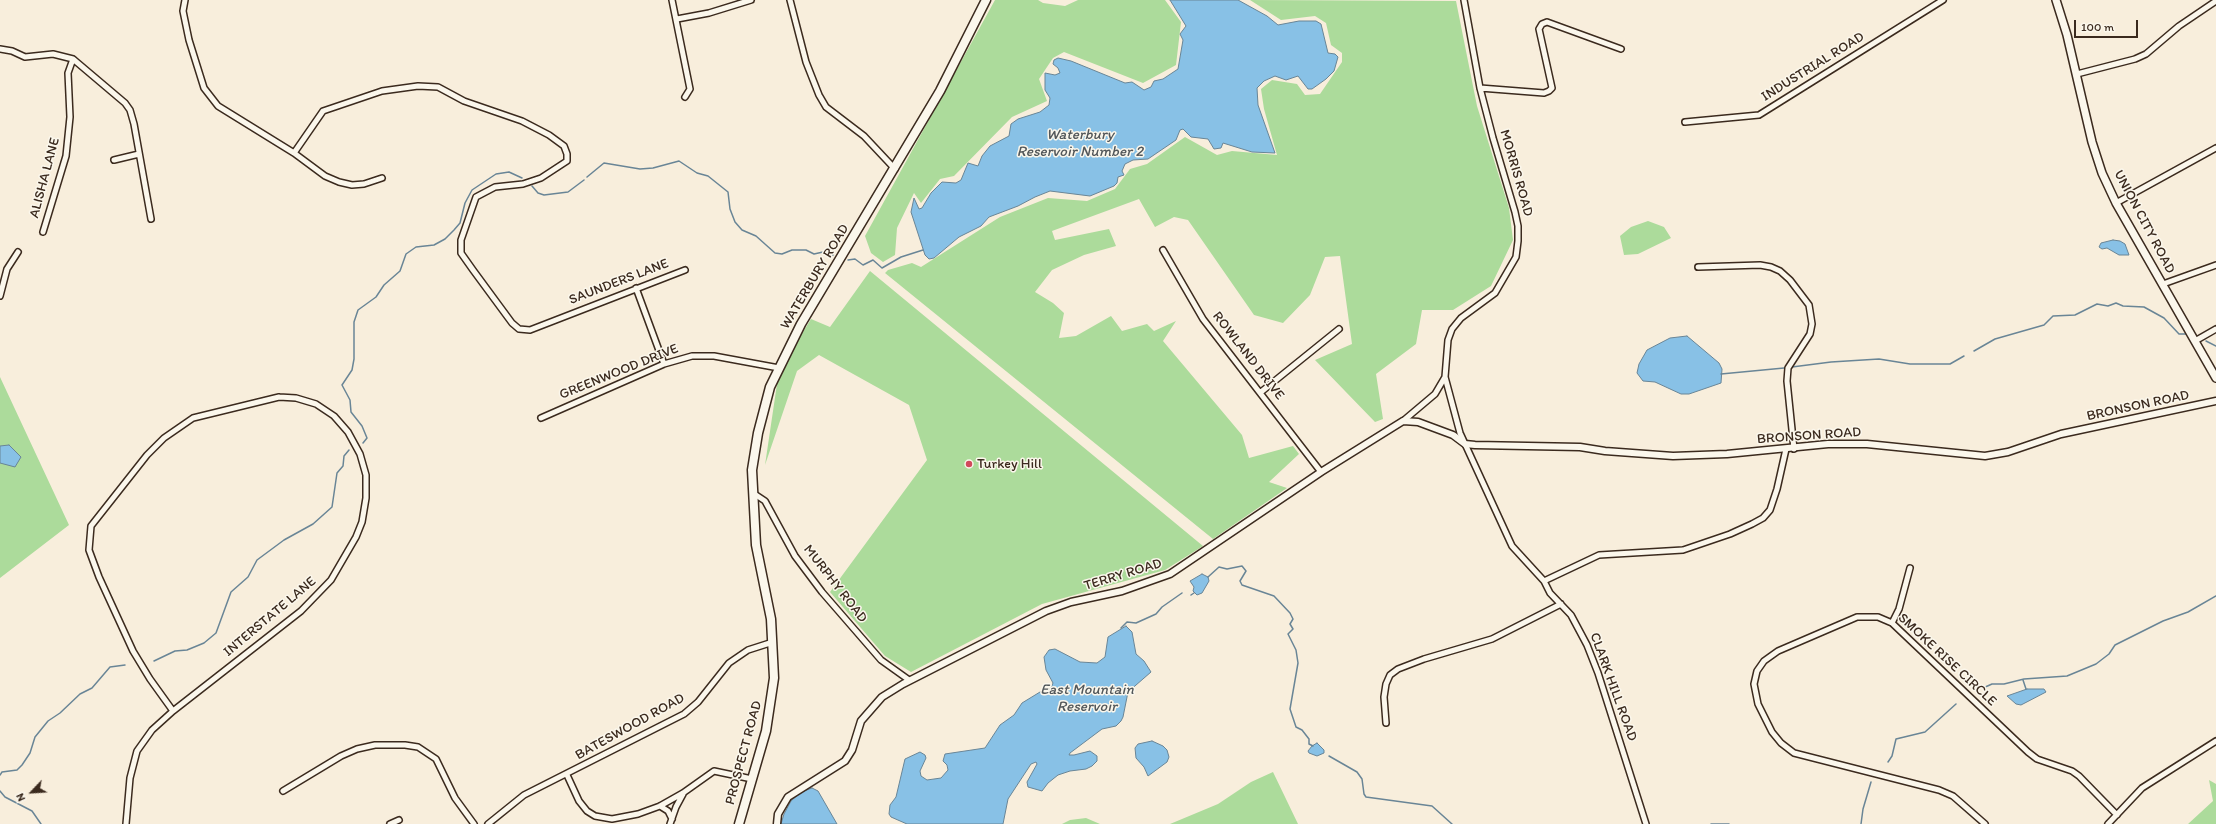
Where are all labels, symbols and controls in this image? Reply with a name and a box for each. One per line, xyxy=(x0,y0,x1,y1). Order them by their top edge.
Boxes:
scale bar xyxy=(2076,12,2140,38)
text: 100 m xyxy=(2081,20,2114,34)
street label: INDUSTRIAL ROAD xyxy=(1758,29,1868,105)
water label: Waterbury Reservoir Number 2 xyxy=(1017,126,1143,161)
street label: MORRIS ROAD xyxy=(1496,128,1536,218)
street label: ALISHA LANE xyxy=(26,136,64,220)
street label: UNION CITY ROAD xyxy=(2110,167,2178,277)
street label: WATERBURY ROAD xyxy=(777,221,853,333)
street label: SAUNDERS LANE xyxy=(567,255,671,309)
street label: ROWLAND DRIVE xyxy=(1208,309,1288,403)
street label: GREENWOOD DRIVE xyxy=(557,340,681,404)
street label: BRONSON ROAD xyxy=(2085,387,2191,425)
street label: BRONSON ROAD xyxy=(1756,424,1862,448)
place label: Turkey Hill xyxy=(977,456,1042,472)
marker: Turkey Hill xyxy=(964,459,974,469)
street label: MURPHY ROAD xyxy=(799,542,871,626)
street label: TERRY ROAD xyxy=(1082,555,1164,595)
street label: INTERSTATE LANE xyxy=(220,573,320,661)
street label: SMOKE RISE CIRCLE xyxy=(1894,610,2000,710)
street label: CLARK HILL ROAD xyxy=(1586,630,1640,744)
water label: East Mountain Reservoir xyxy=(1040,681,1134,716)
street label: BATESWOOD ROAD xyxy=(572,690,688,764)
street label: PROSPECT ROAD xyxy=(722,699,766,807)
north arrow xyxy=(12,772,52,812)
text: N xyxy=(13,791,28,803)

